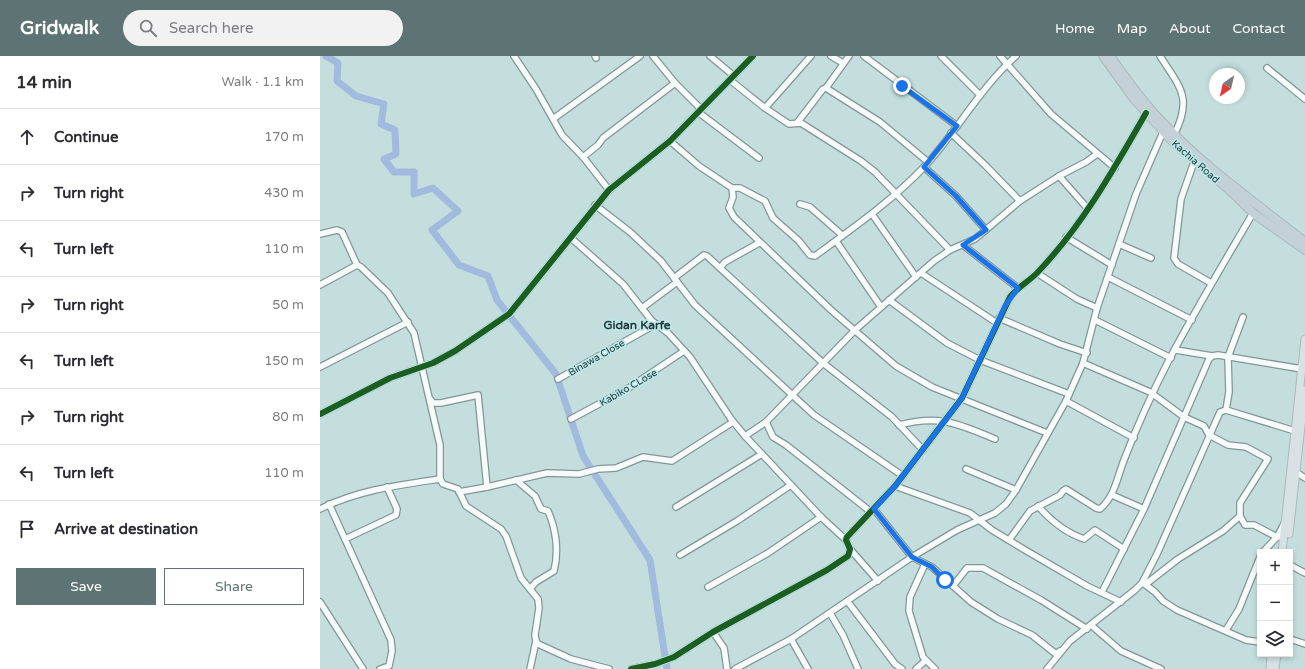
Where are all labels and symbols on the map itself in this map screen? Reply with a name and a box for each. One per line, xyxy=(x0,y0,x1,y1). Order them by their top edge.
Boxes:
north arrow xyxy=(1209,68,1245,104)
route end xyxy=(893,77,911,95)
street label: Kachia Road xyxy=(1169,138,1222,186)
district label: Gidan Karfe xyxy=(603,318,671,332)
street label: Binawa Close xyxy=(566,337,627,379)
street label: Kabiko CLose xyxy=(598,366,660,409)
route start xyxy=(936,571,954,589)

